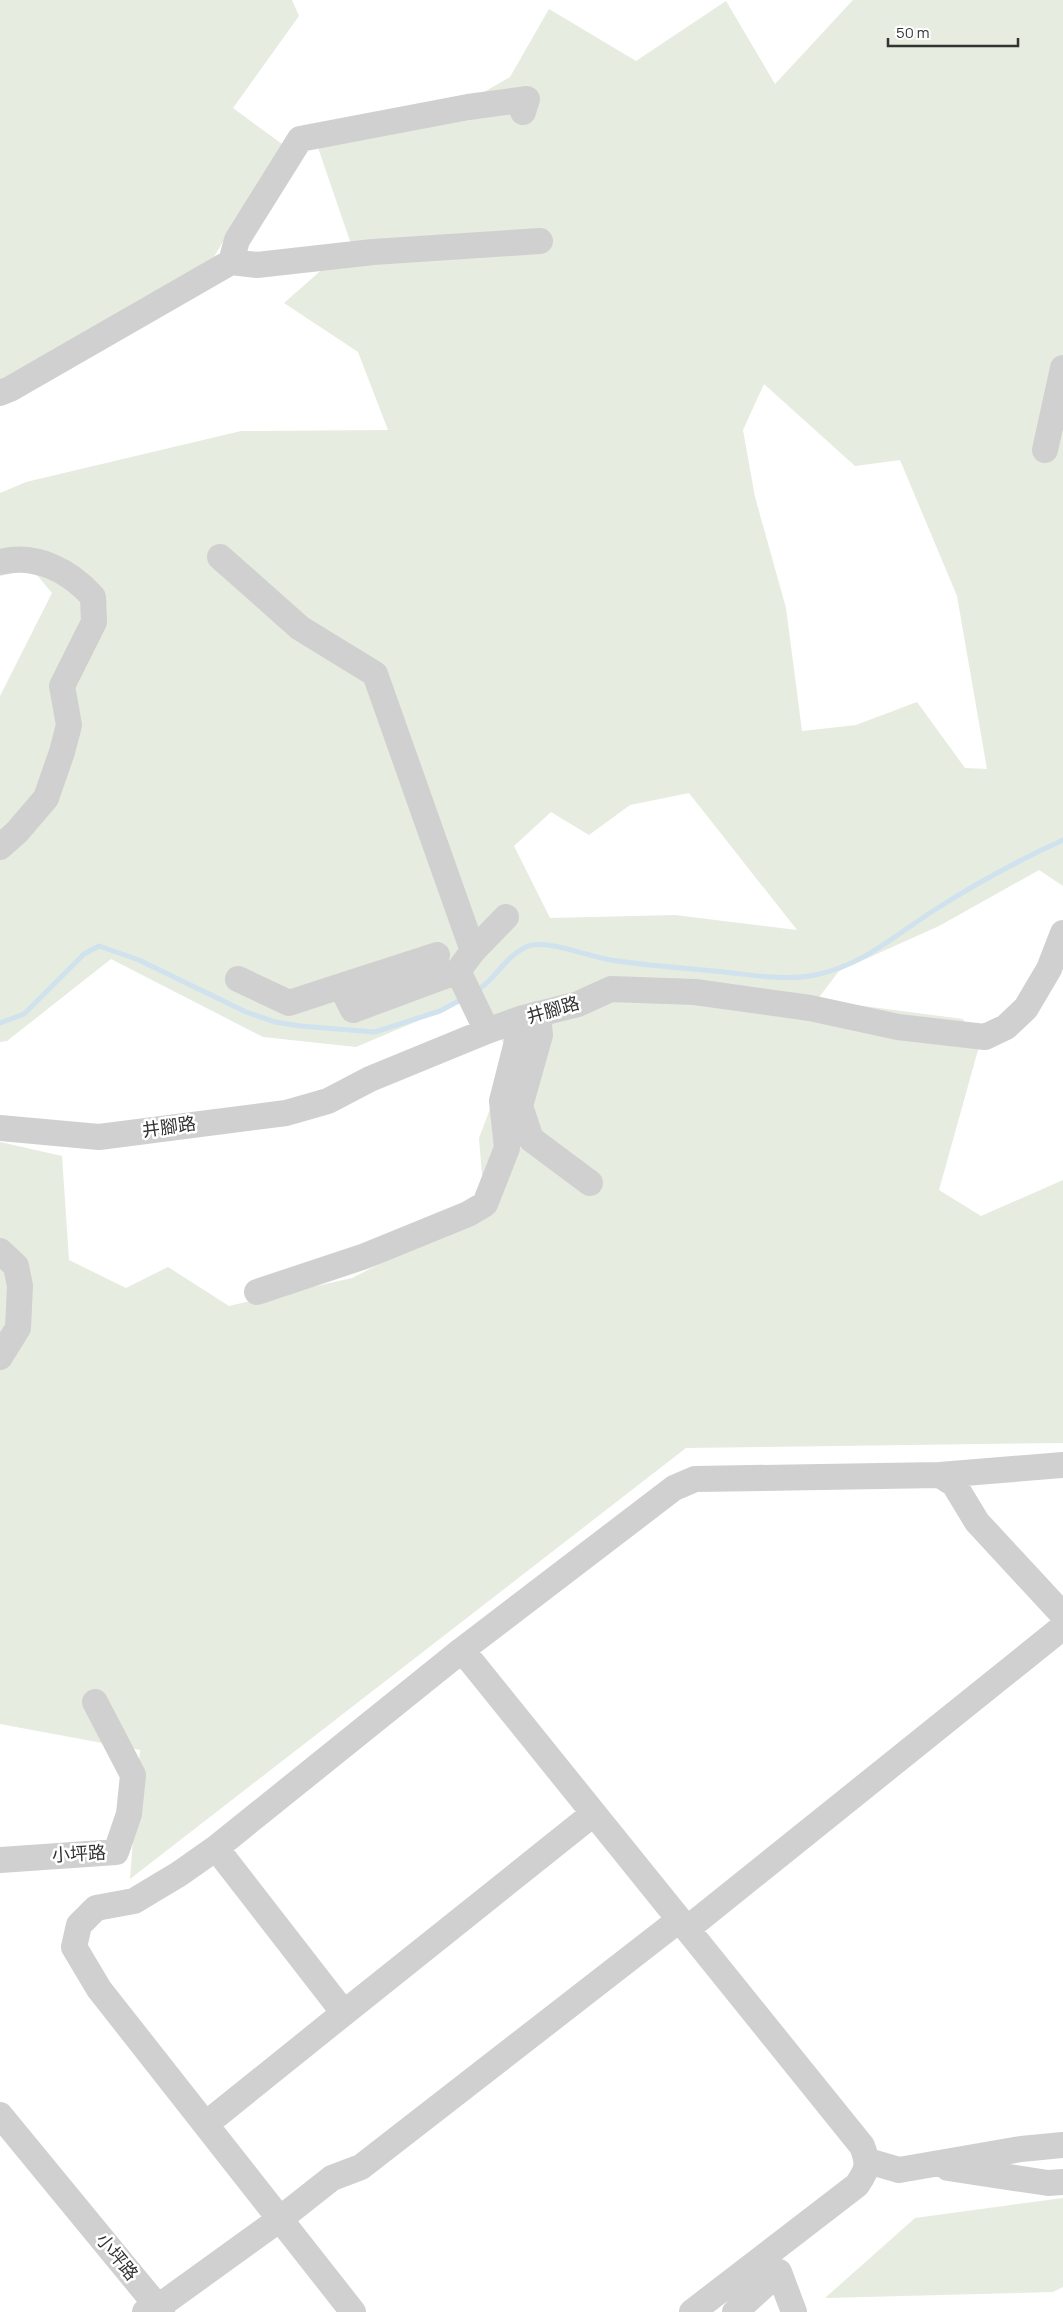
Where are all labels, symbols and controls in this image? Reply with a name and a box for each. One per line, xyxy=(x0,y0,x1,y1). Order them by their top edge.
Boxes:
scale bar xyxy=(888,15,1018,47)
text: 50 m xyxy=(896,22,930,43)
street label: 井腳路 xyxy=(523,990,582,1028)
street label: 井腳路 xyxy=(140,1110,197,1142)
street label: 小坪路 xyxy=(51,1840,107,1866)
street label: 小坪路 xyxy=(91,2228,144,2285)

